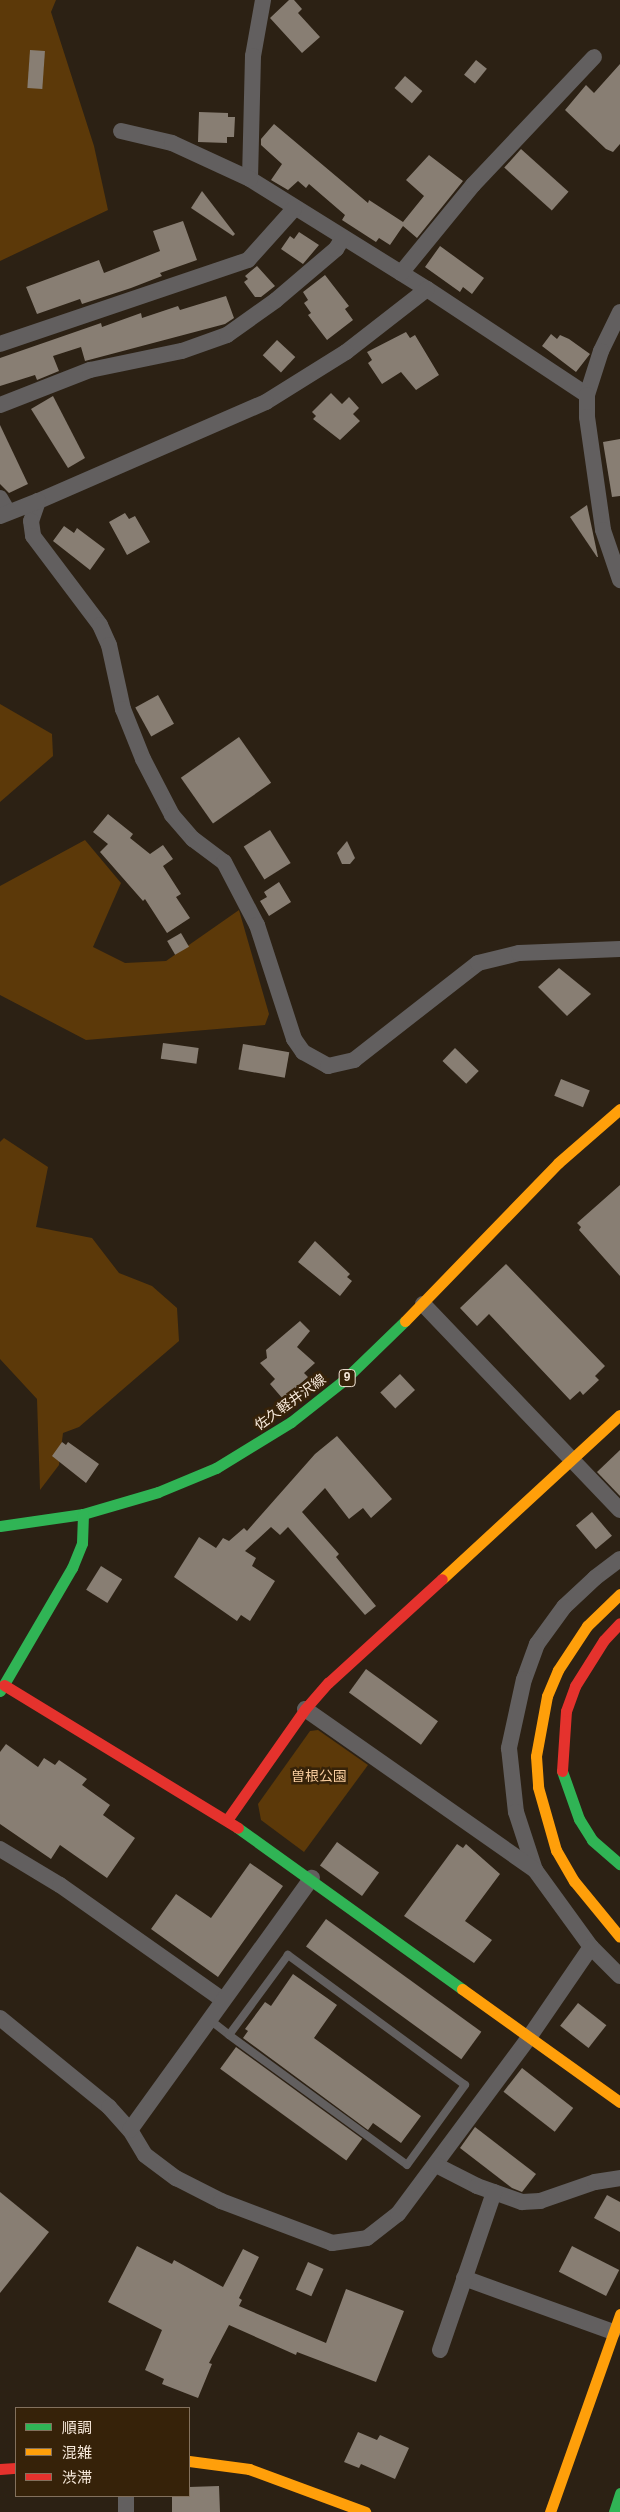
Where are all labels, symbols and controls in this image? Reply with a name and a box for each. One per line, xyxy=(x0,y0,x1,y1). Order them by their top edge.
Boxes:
road number: 9 xyxy=(338,1369,356,1388)
street label: 佐久軽井沢線 xyxy=(251,1371,329,1433)
park label: 曽根公園 xyxy=(291,1768,347,1784)
legend xyxy=(15,2407,190,2497)
text: 順調 xyxy=(62,2419,92,2436)
text: 混雑 xyxy=(62,2444,92,2461)
text: 渋滞 xyxy=(62,2469,92,2486)

